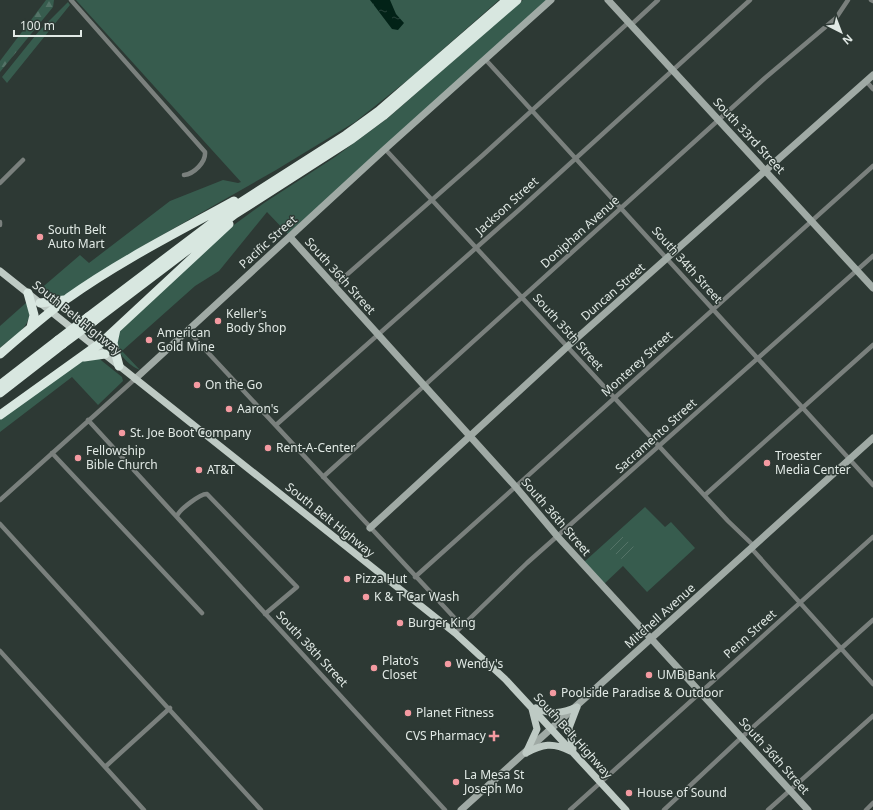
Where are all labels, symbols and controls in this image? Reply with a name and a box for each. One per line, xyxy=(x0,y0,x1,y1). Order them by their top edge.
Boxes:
scale bar xyxy=(14,12,81,38)
north arrow xyxy=(821,12,861,52)
text: 100 m xyxy=(20,17,55,34)
text: N xyxy=(840,31,856,48)
street label: South 33rd Street xyxy=(710,94,790,178)
street label: Jackson Street xyxy=(471,172,542,239)
street label: Doniphan Avenue xyxy=(537,191,623,272)
street label: Pacific Street xyxy=(235,211,301,272)
place label: South Belt Auto Mart xyxy=(48,221,107,252)
street label: South 34th Street xyxy=(648,222,727,307)
marker: South Belt Auto Mart xyxy=(35,232,45,242)
street label: South 36th Street xyxy=(301,233,380,318)
street label: Duncan Street xyxy=(577,258,649,324)
street label: South Belt Highway xyxy=(29,276,126,359)
street label: South 35th Street xyxy=(529,289,608,374)
place label: Keller's Body Shop xyxy=(226,305,286,336)
marker: Keller's Body Shop xyxy=(213,316,223,326)
place label: American Gold Mine xyxy=(157,324,215,355)
street label: Monterey Street xyxy=(597,327,677,400)
marker: American Gold Mine xyxy=(144,335,154,345)
place label: On the Go xyxy=(205,376,263,393)
marker: On the Go xyxy=(192,380,202,390)
street label: Sacramento Street xyxy=(611,394,701,477)
place label: Aaron's xyxy=(237,400,279,417)
marker: Aaron's xyxy=(224,404,234,414)
place label: St. Joe Boot Company xyxy=(130,424,252,441)
marker: St. Joe Boot Company xyxy=(117,428,127,438)
place label: Rent-A-Center xyxy=(276,439,355,456)
place label: Fellowship Bible Church xyxy=(86,442,158,473)
marker: Rent-A-Center xyxy=(263,443,273,453)
place label: Troester Media Center xyxy=(775,447,851,478)
marker: Fellowship Bible Church xyxy=(73,453,83,463)
marker: Troester Media Center xyxy=(762,458,772,468)
place label: AT&T xyxy=(207,461,235,478)
marker: AT&T xyxy=(194,465,204,475)
street label: South 36th Street xyxy=(518,474,595,560)
street label: South Belt Highway xyxy=(282,478,379,561)
place label: Pizza Hut xyxy=(355,570,408,587)
marker: Pizza Hut xyxy=(342,574,352,584)
street label: Mitchell Avenue xyxy=(621,579,699,652)
place label: K & T Car Wash xyxy=(374,588,459,605)
marker: K & T Car Wash xyxy=(361,592,371,602)
street label: Penn Street xyxy=(720,605,780,662)
street label: South 38th Street xyxy=(273,607,353,691)
place label: Burger King xyxy=(408,614,476,631)
marker: Burger King xyxy=(395,618,405,628)
place label: Plato's Closet xyxy=(382,652,419,683)
place label: Wendy's xyxy=(456,655,503,672)
marker: Wendy's xyxy=(443,659,453,669)
marker: Plato's Closet xyxy=(369,663,379,673)
place label: UMB Bank xyxy=(657,666,717,683)
marker: UMB Bank xyxy=(644,670,654,680)
place label: Poolside Paradise & Outdoor xyxy=(561,684,723,701)
marker: Poolside Paradise & Outdoor xyxy=(548,688,558,698)
street label: South Belt Highway xyxy=(530,689,617,783)
place label: Planet Fitness xyxy=(416,704,494,721)
marker: Planet Fitness xyxy=(403,708,413,718)
street label: South 36th Street xyxy=(735,713,814,798)
place label: CVS Pharmacy xyxy=(405,727,487,744)
marker: CVS Pharmacy xyxy=(489,731,499,741)
place label: La Mesa St Joseph Mo xyxy=(463,766,525,797)
marker: La Mesa St Joseph Mo xyxy=(451,777,461,787)
place label: House of Sound xyxy=(637,784,727,801)
marker: House of Sound xyxy=(624,788,634,798)

